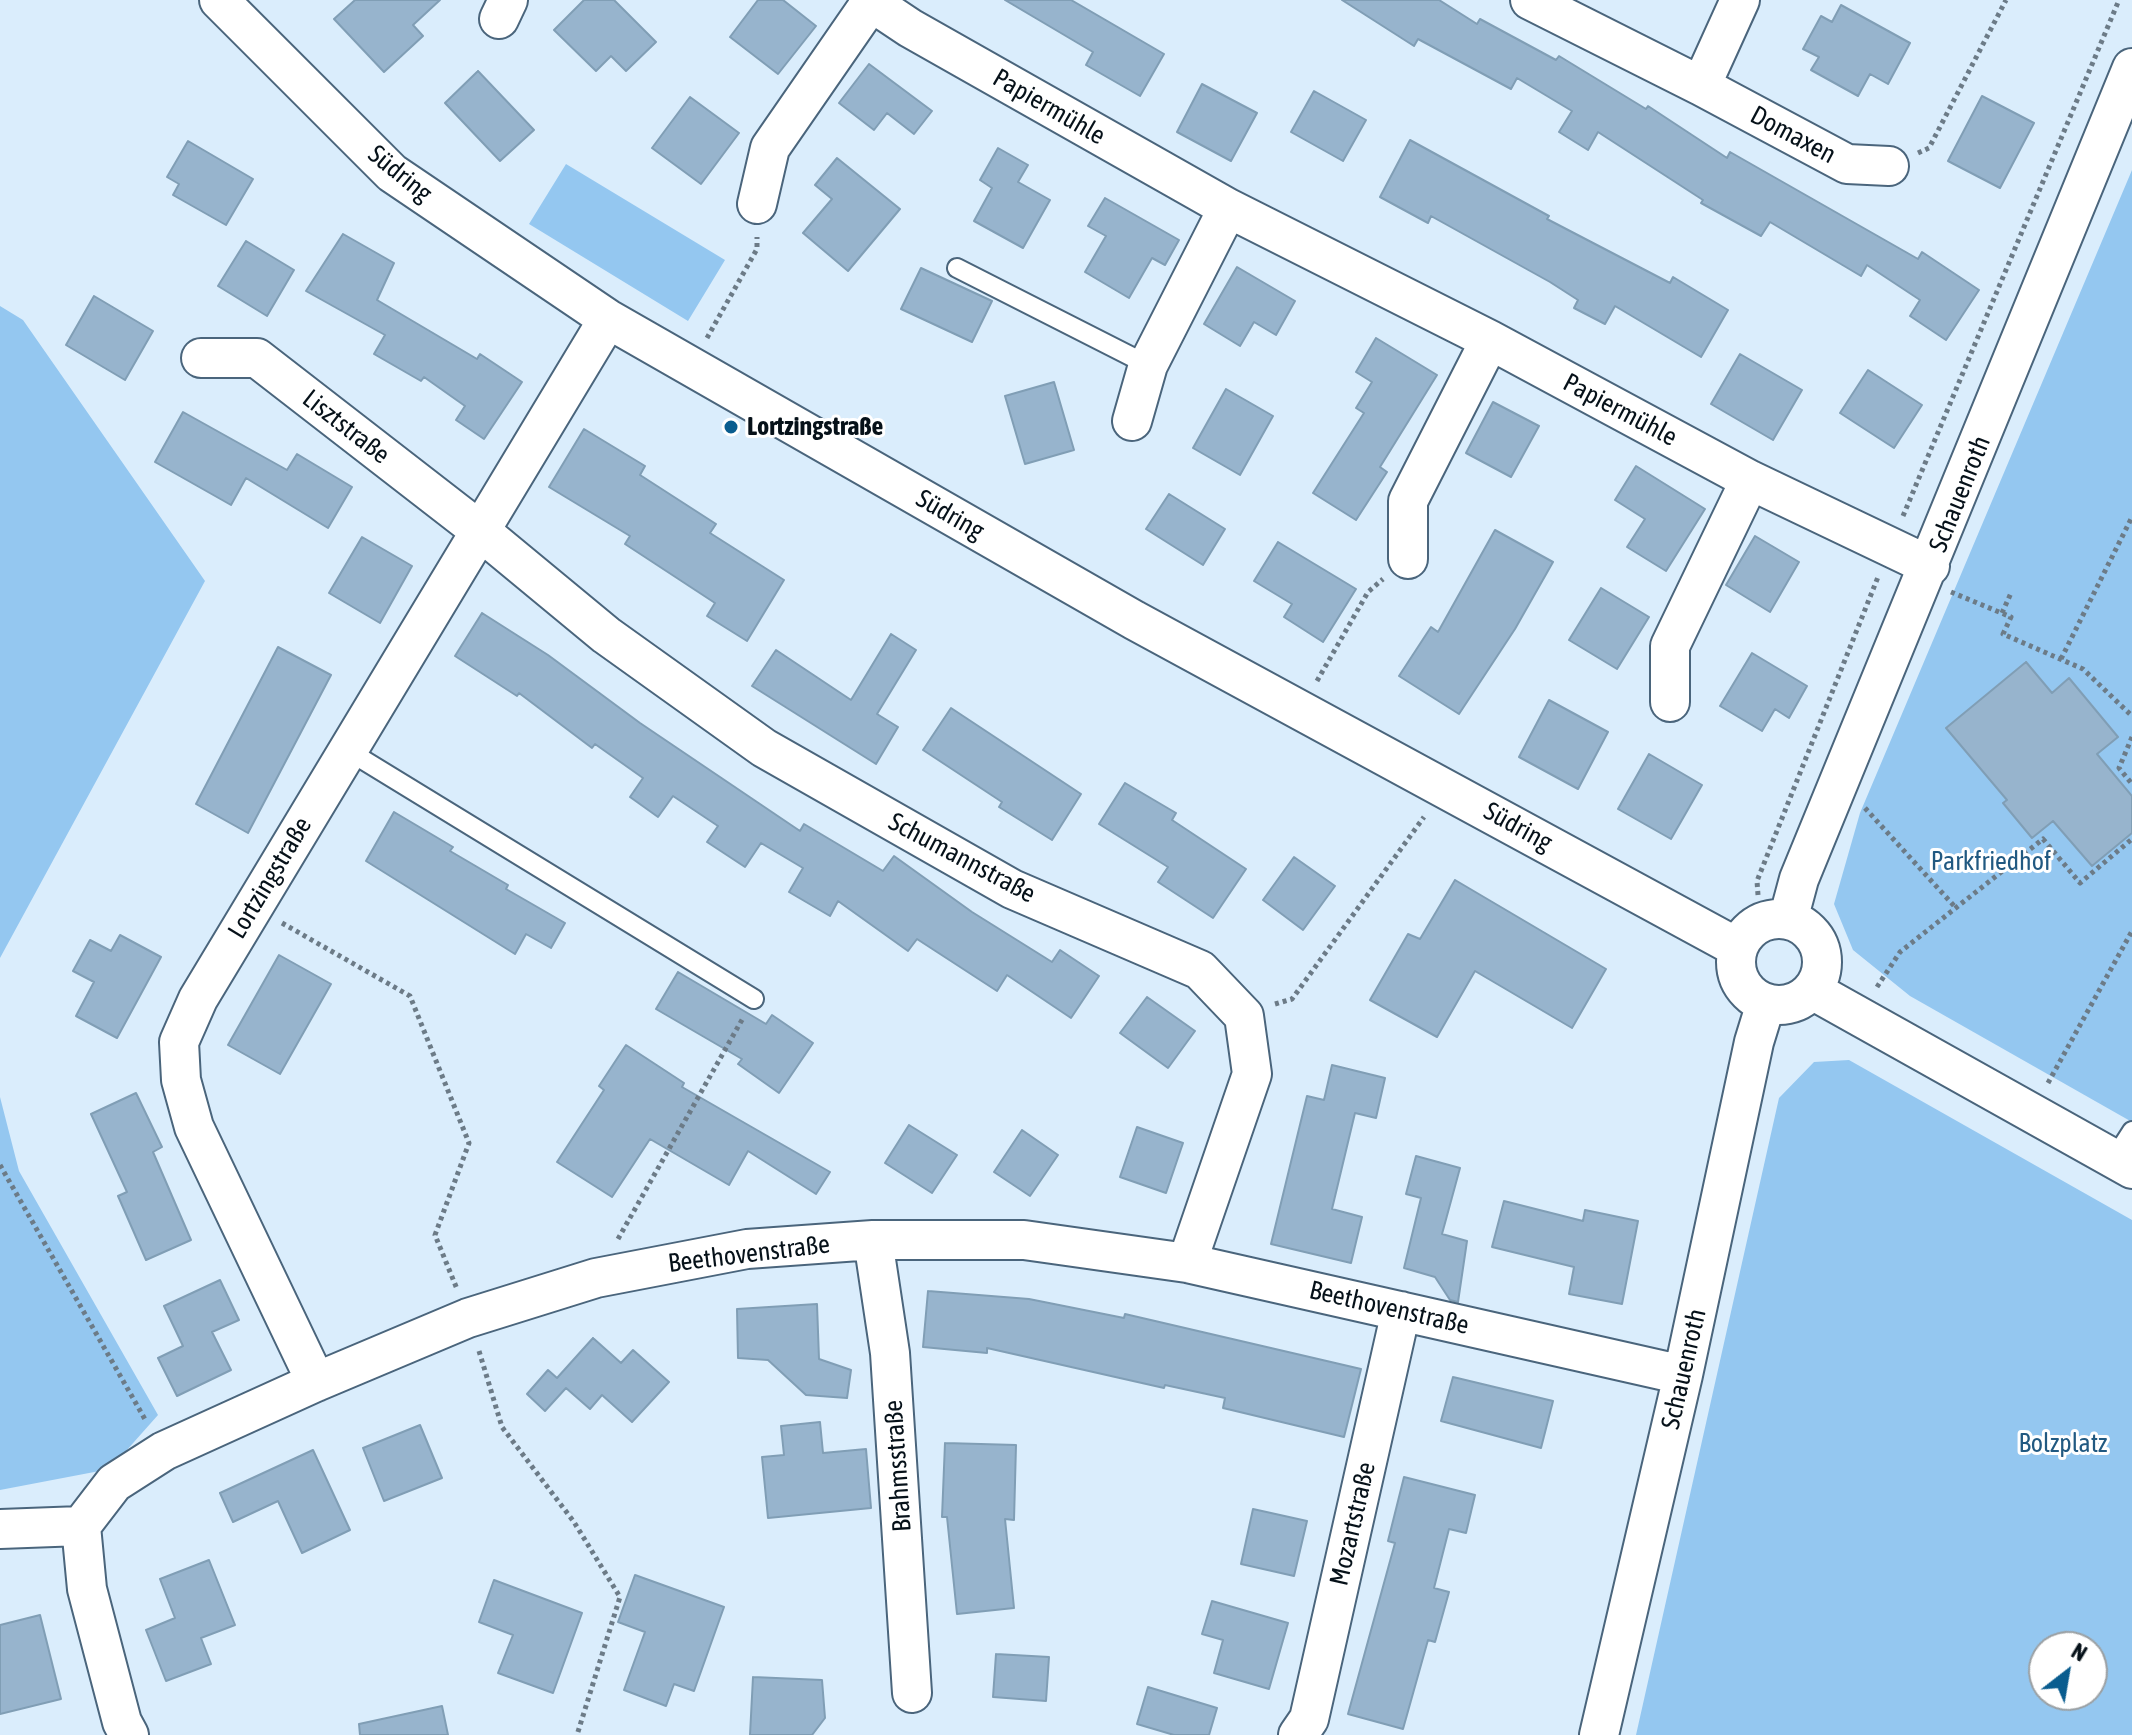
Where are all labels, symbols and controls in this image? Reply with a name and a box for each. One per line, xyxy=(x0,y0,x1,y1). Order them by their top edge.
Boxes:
street label: Papiermühle xyxy=(987,62,1111,152)
street label: Domaxen xyxy=(1745,100,1841,170)
street label: Südring xyxy=(362,139,438,209)
street label: Papiermühle xyxy=(1558,367,1682,453)
street label: Lisztstraße xyxy=(296,383,396,471)
place label: Lortzingstraße xyxy=(747,411,883,443)
marker: Lortzingstraße xyxy=(722,418,740,436)
street label: Schauenroth xyxy=(1923,432,1997,556)
street label: Südring xyxy=(910,483,990,547)
street label: Südring xyxy=(1478,796,1558,858)
street label: Schumannstraße xyxy=(883,806,1041,910)
street label: Lortzingstraße xyxy=(222,812,318,944)
park label: Parkfriedhof xyxy=(1931,846,2051,878)
street label: Beethovenstraße xyxy=(666,1229,832,1279)
street label: Beethovenstraße xyxy=(1306,1275,1472,1341)
street label: Schauenroth xyxy=(1655,1306,1713,1432)
street label: Brahmsstraße xyxy=(878,1399,918,1533)
park label: Bolzplatz xyxy=(2019,1428,2107,1460)
street label: Mozartstraße xyxy=(1324,1459,1382,1589)
north arrow xyxy=(2028,1631,2108,1711)
text: N xyxy=(2067,1638,2092,1667)

